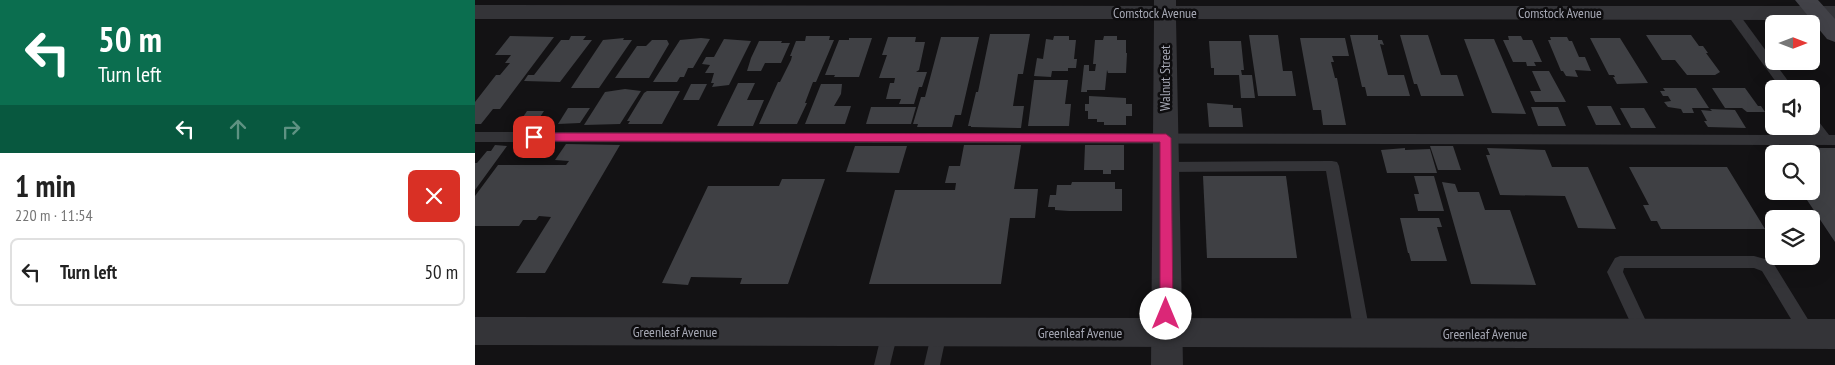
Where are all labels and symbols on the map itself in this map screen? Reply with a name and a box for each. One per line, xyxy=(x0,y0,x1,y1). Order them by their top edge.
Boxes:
street label: Comstock Avenue xyxy=(1113,4,1197,22)
street label: Comstock Avenue xyxy=(1518,4,1602,22)
north arrow xyxy=(1765,15,1820,70)
street label: Walnut Street xyxy=(1156,45,1174,111)
pin xyxy=(513,116,555,158)
position arrow xyxy=(1139,287,1191,339)
street label: Greenleaf Avenue xyxy=(633,323,717,341)
street label: Greenleaf Avenue xyxy=(1038,324,1122,342)
street label: Greenleaf Avenue xyxy=(1443,325,1527,343)

